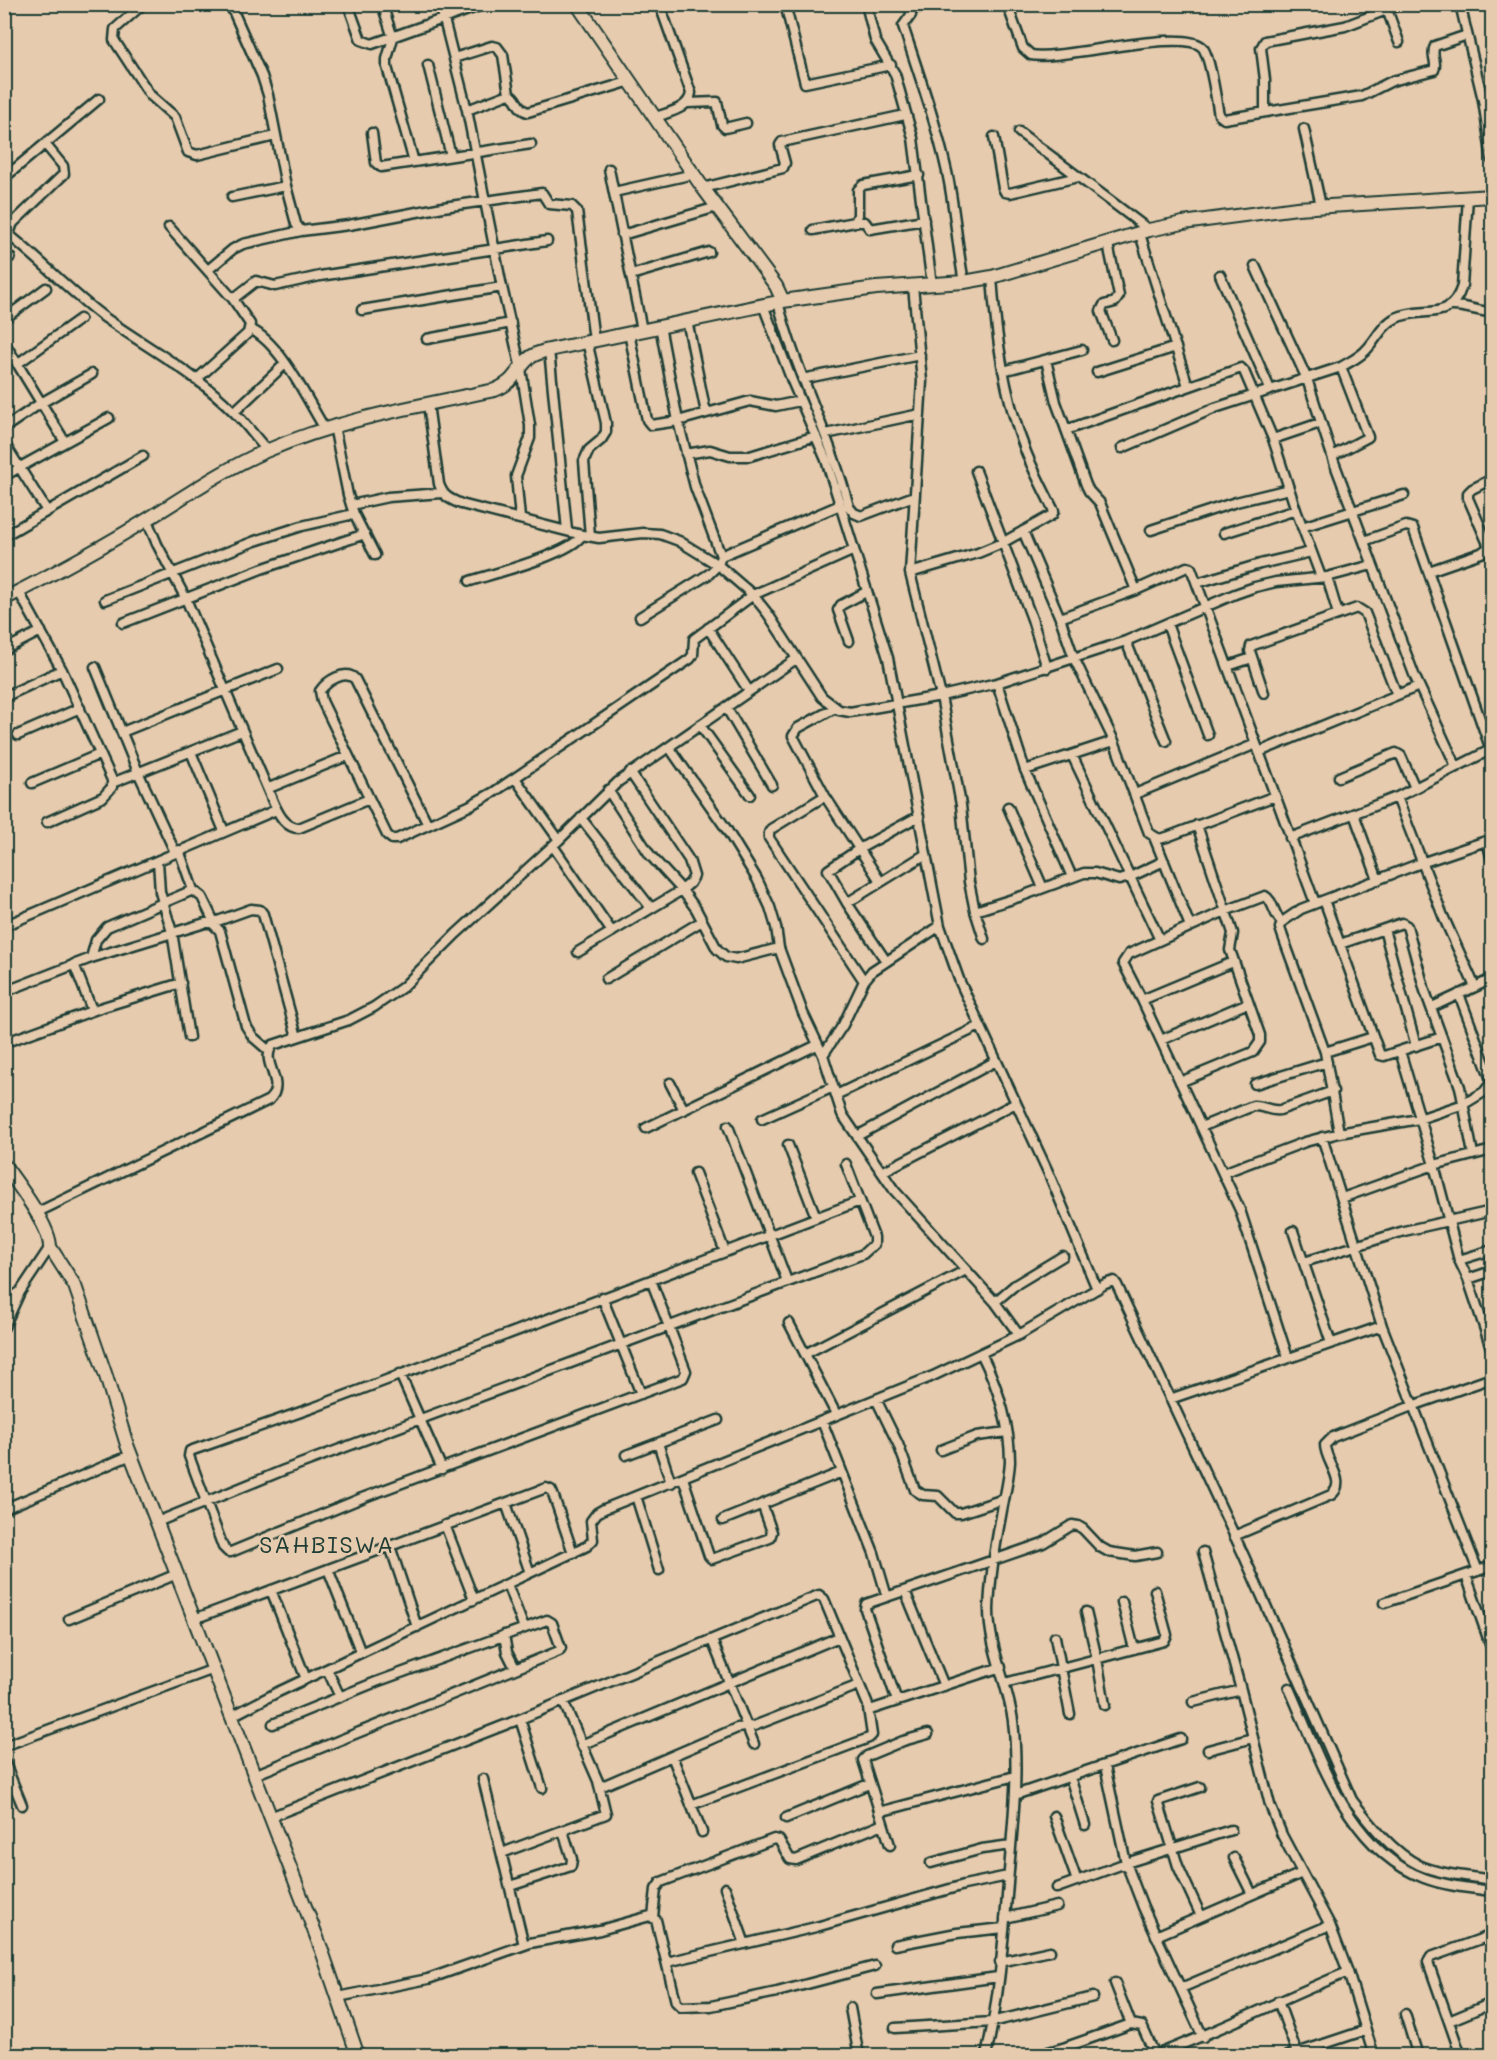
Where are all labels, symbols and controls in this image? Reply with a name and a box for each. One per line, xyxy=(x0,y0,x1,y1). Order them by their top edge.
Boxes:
district label: SAHBISWA xyxy=(259,1528,395,1559)

